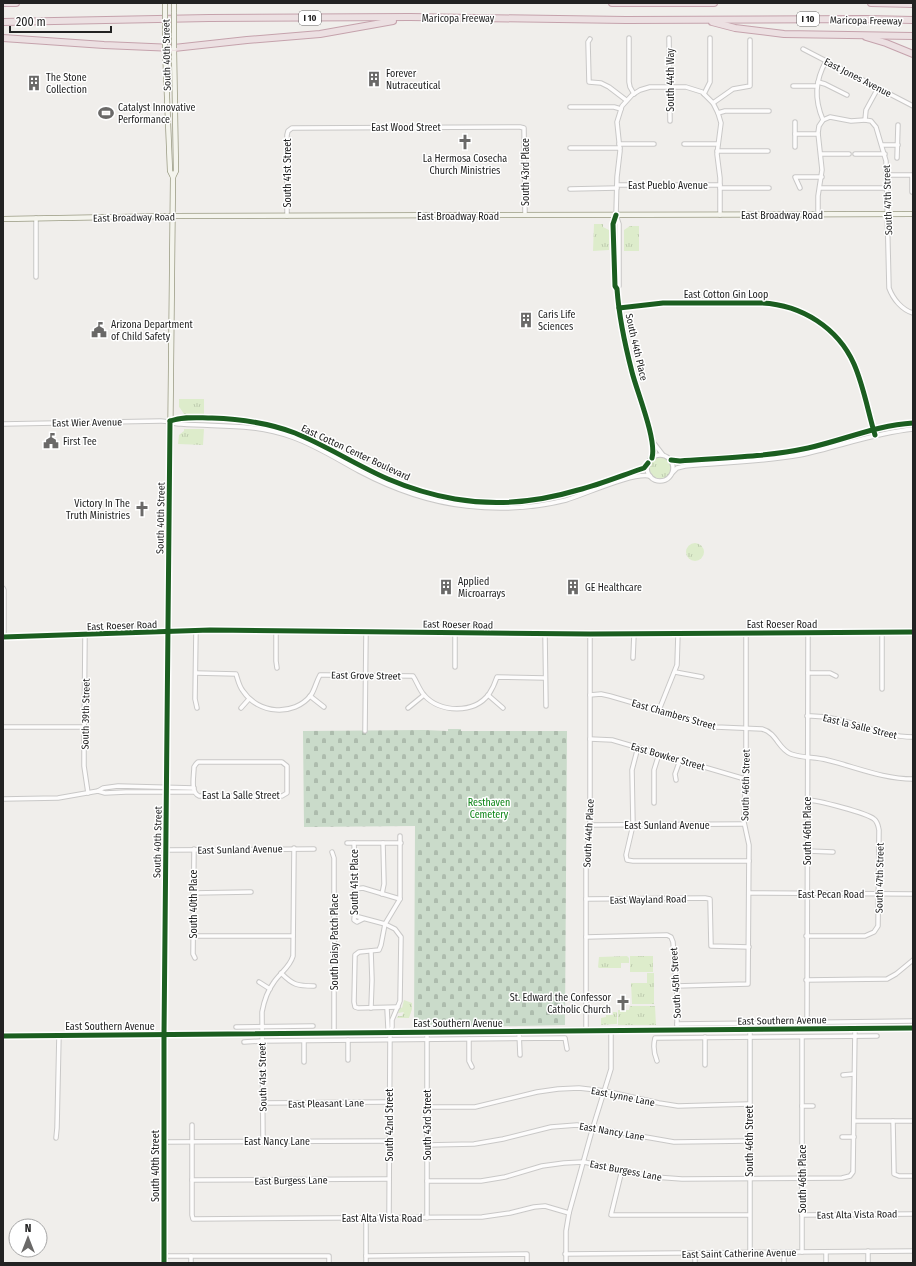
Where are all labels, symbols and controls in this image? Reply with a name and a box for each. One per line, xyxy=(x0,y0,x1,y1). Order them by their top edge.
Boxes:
scale bar xyxy=(10,8,111,34)
road number: I 10 xyxy=(299,11,321,25)
road number: I 10 xyxy=(797,12,819,26)
street label: Maricopa Freeway xyxy=(422,13,495,25)
street label: Maricopa Freeway xyxy=(830,14,903,28)
text: 200 m xyxy=(16,15,46,29)
street label: South 40th Street xyxy=(160,18,174,91)
street label: South 44th Way xyxy=(665,48,677,112)
street label: East Jones Avenue xyxy=(822,56,893,100)
place label: Forever Nutraceutical xyxy=(386,68,441,92)
building icon: Forever Nutraceutical xyxy=(365,70,383,88)
place label: The Stone Collection xyxy=(46,72,87,96)
building icon: The Stone Collection xyxy=(25,74,43,92)
place label: Catalyst Innovative Performance xyxy=(118,102,195,126)
sports icon: Catalyst Innovative Performance xyxy=(97,104,115,122)
street label: East Wood Street xyxy=(371,122,441,134)
church icon: La Hermosa Cosecha Church Ministries xyxy=(456,133,474,151)
street label: South 41st Street xyxy=(282,138,294,208)
street label: South 43rd Place xyxy=(520,138,532,206)
place label: La Hermosa Cosecha Church Ministries xyxy=(423,153,507,177)
street label: South 47th Street xyxy=(881,164,895,235)
street label: East Pueblo Avenue xyxy=(628,180,708,192)
street label: East Broadway Road xyxy=(741,210,823,222)
street label: East Broadway Road xyxy=(93,211,175,225)
street label: East Broadway Road xyxy=(417,211,499,223)
street label: East Cotton Gin Loop xyxy=(684,289,768,301)
place label: Caris Life Sciences xyxy=(538,309,575,333)
building icon: Caris Life Sciences xyxy=(517,311,535,329)
street label: South 44th Place xyxy=(622,312,650,382)
place label: Arizona Department of Child Safety xyxy=(111,319,193,343)
public building icon: Arizona Department of Child Safety xyxy=(90,321,108,339)
street label: East Wier Avenue xyxy=(52,416,122,430)
street label: East Cotton Center Boulevard xyxy=(299,422,412,483)
public building icon: First Tee xyxy=(42,432,60,450)
place label: First Tee xyxy=(63,436,97,448)
street label: South 40th Street xyxy=(154,481,168,554)
place label: Victory In The Truth Ministries xyxy=(66,498,130,522)
church icon: Victory In The Truth Ministries xyxy=(133,500,151,518)
place label: Applied Microarrays xyxy=(458,576,505,600)
building icon: Applied Microarrays xyxy=(437,578,455,596)
building icon: GE Healthcare xyxy=(564,578,582,596)
place label: GE Healthcare xyxy=(585,582,642,594)
street label: East Roeser Road xyxy=(423,618,493,632)
street label: East Roeser Road xyxy=(87,619,158,633)
street label: East Roeser Road xyxy=(747,619,817,631)
street label: East Grove Street xyxy=(331,669,402,683)
street label: South 39th Street xyxy=(79,678,93,750)
street label: East Chambers Street xyxy=(630,697,718,733)
street label: East la Salle Street xyxy=(821,712,899,742)
street label: East Bowker Street xyxy=(629,741,707,773)
street label: South 46th Street xyxy=(739,748,753,821)
street label: East La Salle Street xyxy=(202,790,281,802)
park label: Resthaven Cemetery xyxy=(468,797,510,821)
street label: South 46th Place xyxy=(802,797,814,865)
street label: South 44th Place xyxy=(581,798,597,868)
street label: South 40th Street xyxy=(151,805,165,878)
street label: East Sunland Avenue xyxy=(624,820,710,832)
street label: South 47th Street xyxy=(873,842,887,913)
street label: East Sunland Avenue xyxy=(197,843,283,857)
street label: South 41st Place xyxy=(349,849,361,915)
street label: South 40th Place xyxy=(188,869,200,938)
street label: East Pecan Road xyxy=(798,889,864,901)
street label: East Wayland Road xyxy=(609,893,687,907)
street label: South Daisy Patch Place xyxy=(329,894,341,990)
street label: South 45th Street xyxy=(668,946,684,1019)
place label: St. Edward the Confessor Catholic Church xyxy=(510,992,611,1016)
church icon: St. Edward the Confessor Catholic Church xyxy=(614,994,632,1012)
street label: East Southern Avenue xyxy=(737,1014,827,1028)
street label: East Southern Avenue xyxy=(413,1018,503,1030)
street label: East Southern Avenue xyxy=(65,1021,155,1033)
street label: South 41st Street xyxy=(256,1042,270,1112)
street label: East Lynne Lane xyxy=(590,1085,656,1109)
street label: South 42nd Street xyxy=(384,1088,396,1162)
street label: South 43rd Street xyxy=(422,1089,434,1161)
street label: East Pleasant Lane xyxy=(288,1097,364,1111)
street label: South 46th Street xyxy=(744,1104,756,1177)
street label: East Nancy Lane xyxy=(578,1120,645,1144)
street label: South 40th Street xyxy=(150,1129,162,1202)
street label: East Nancy Lane xyxy=(244,1136,310,1148)
street label: South 46th Place xyxy=(797,1145,809,1213)
street label: East Burgess Lane xyxy=(589,1158,663,1184)
street label: East Burgess Lane xyxy=(254,1174,328,1188)
street label: East Alta Vista Road xyxy=(817,1208,897,1222)
street label: East Alta Vista Road xyxy=(342,1213,422,1225)
north arrow xyxy=(8,1218,48,1258)
text: N xyxy=(25,1222,31,1235)
street label: East Saint Catherine Avenue xyxy=(682,1247,796,1261)

